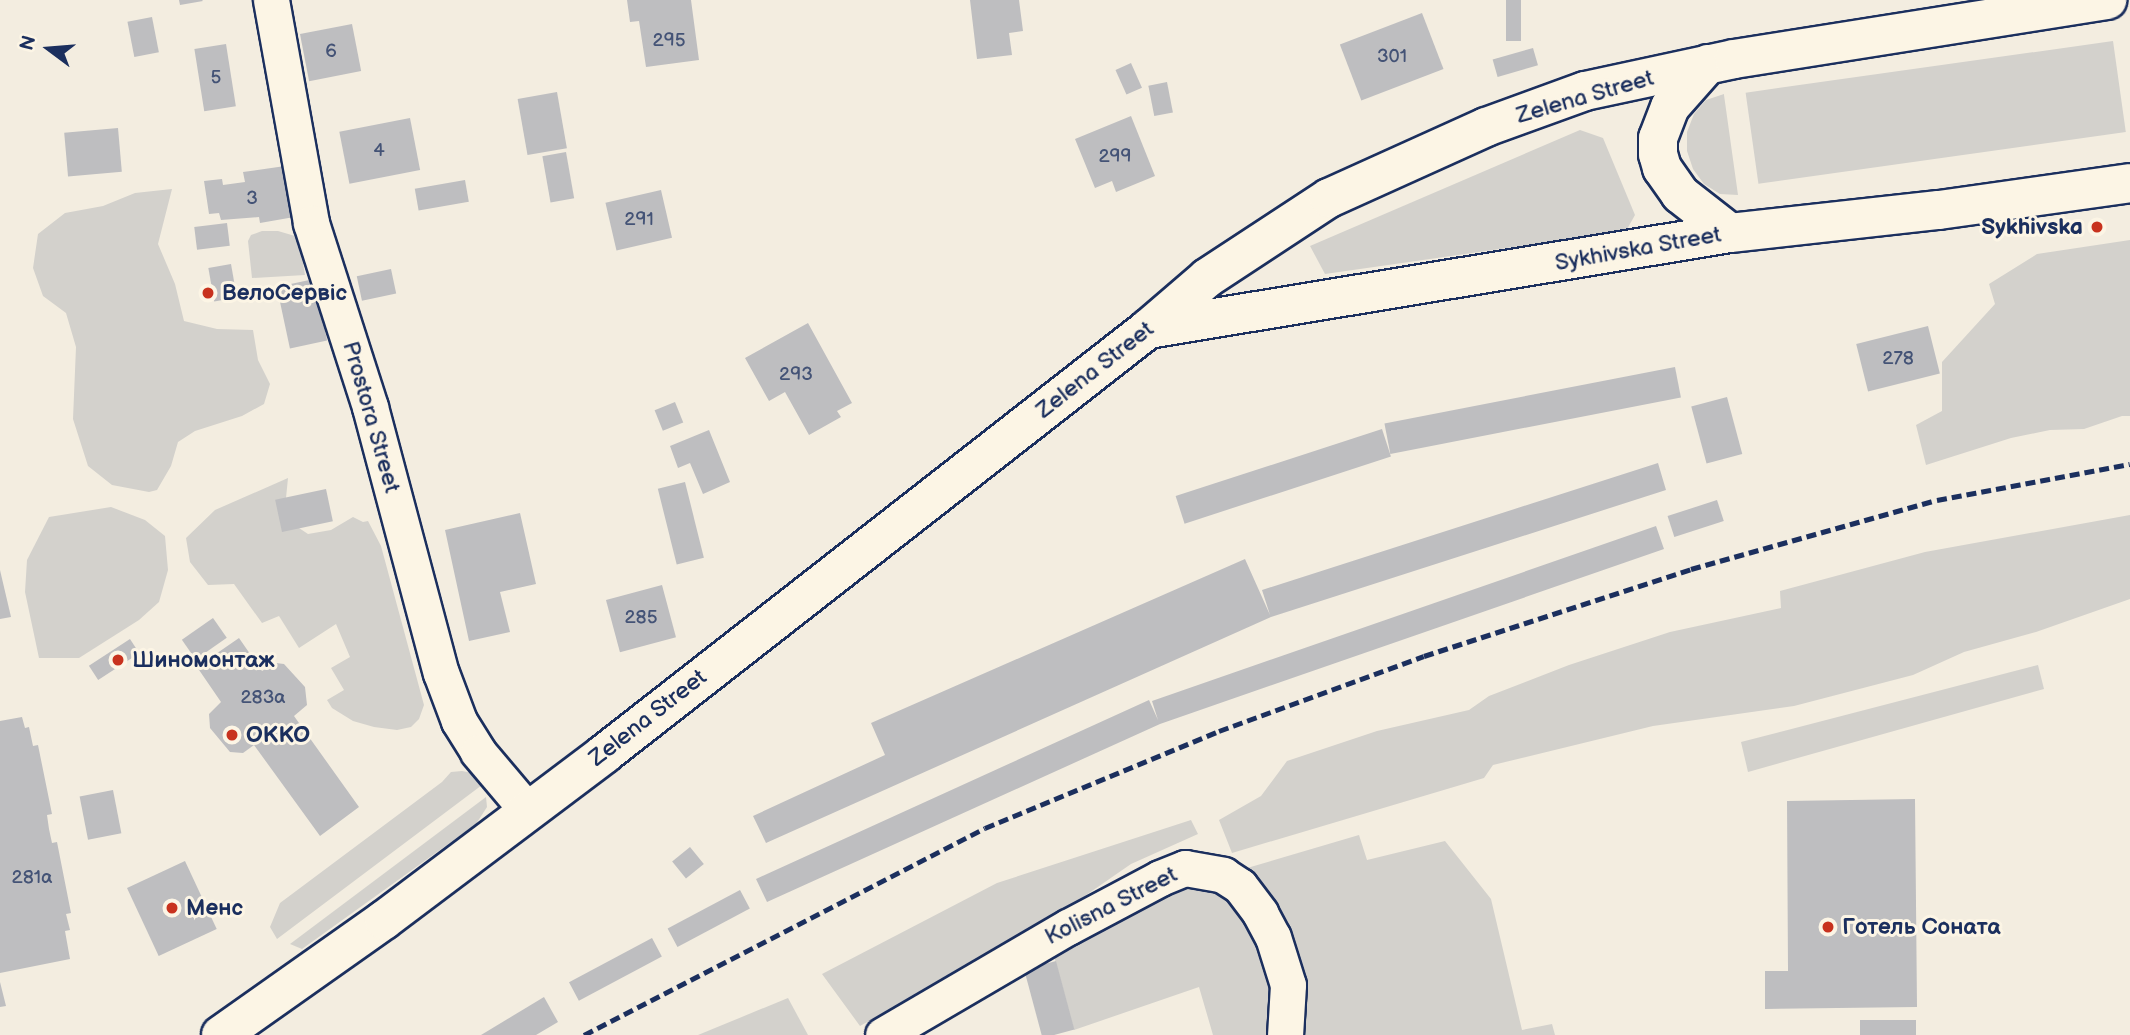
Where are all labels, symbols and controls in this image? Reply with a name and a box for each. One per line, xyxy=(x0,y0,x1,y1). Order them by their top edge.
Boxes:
north arrow xyxy=(14,14,84,84)
house number: 295 xyxy=(652,30,686,52)
text: N xyxy=(15,33,41,53)
house number: 6 xyxy=(325,41,337,63)
house number: 301 xyxy=(1377,46,1407,68)
street label: Zelena Street xyxy=(1513,64,1657,130)
house number: 5 xyxy=(211,67,221,89)
house number: 4 xyxy=(373,140,385,162)
house number: 299 xyxy=(1098,146,1132,168)
house number: 3 xyxy=(246,188,258,210)
house number: 291 xyxy=(624,209,654,231)
place label: Sykhivska xyxy=(1981,213,2083,241)
marker: Sykhivska xyxy=(2089,219,2105,235)
street label: Sykhivska Street xyxy=(1553,221,1723,277)
place label: ВелоСервіс xyxy=(222,279,347,307)
marker: ВелоСервіс xyxy=(200,285,216,301)
street label: Zelena Street xyxy=(1031,316,1159,424)
street label: Prostora Street xyxy=(336,338,406,496)
house number: 278 xyxy=(1882,348,1914,370)
house number: 293 xyxy=(779,364,813,386)
house number: 285 xyxy=(624,607,658,629)
place label: Шиномонтаж xyxy=(132,646,275,674)
marker: Шиномонтаж xyxy=(110,652,126,668)
street label: Zelena Street xyxy=(584,664,712,772)
house number: 283а xyxy=(240,687,286,709)
place label: OKKO xyxy=(246,721,310,749)
marker: OKKO xyxy=(224,727,240,743)
street label: Kolisna Street xyxy=(1040,861,1182,951)
house number: 281а xyxy=(12,867,52,889)
place label: Менс xyxy=(186,894,243,922)
marker: Менс xyxy=(164,900,180,916)
place label: Готель Соната xyxy=(1842,913,2001,941)
marker: Готель Соната xyxy=(1820,919,1836,935)

